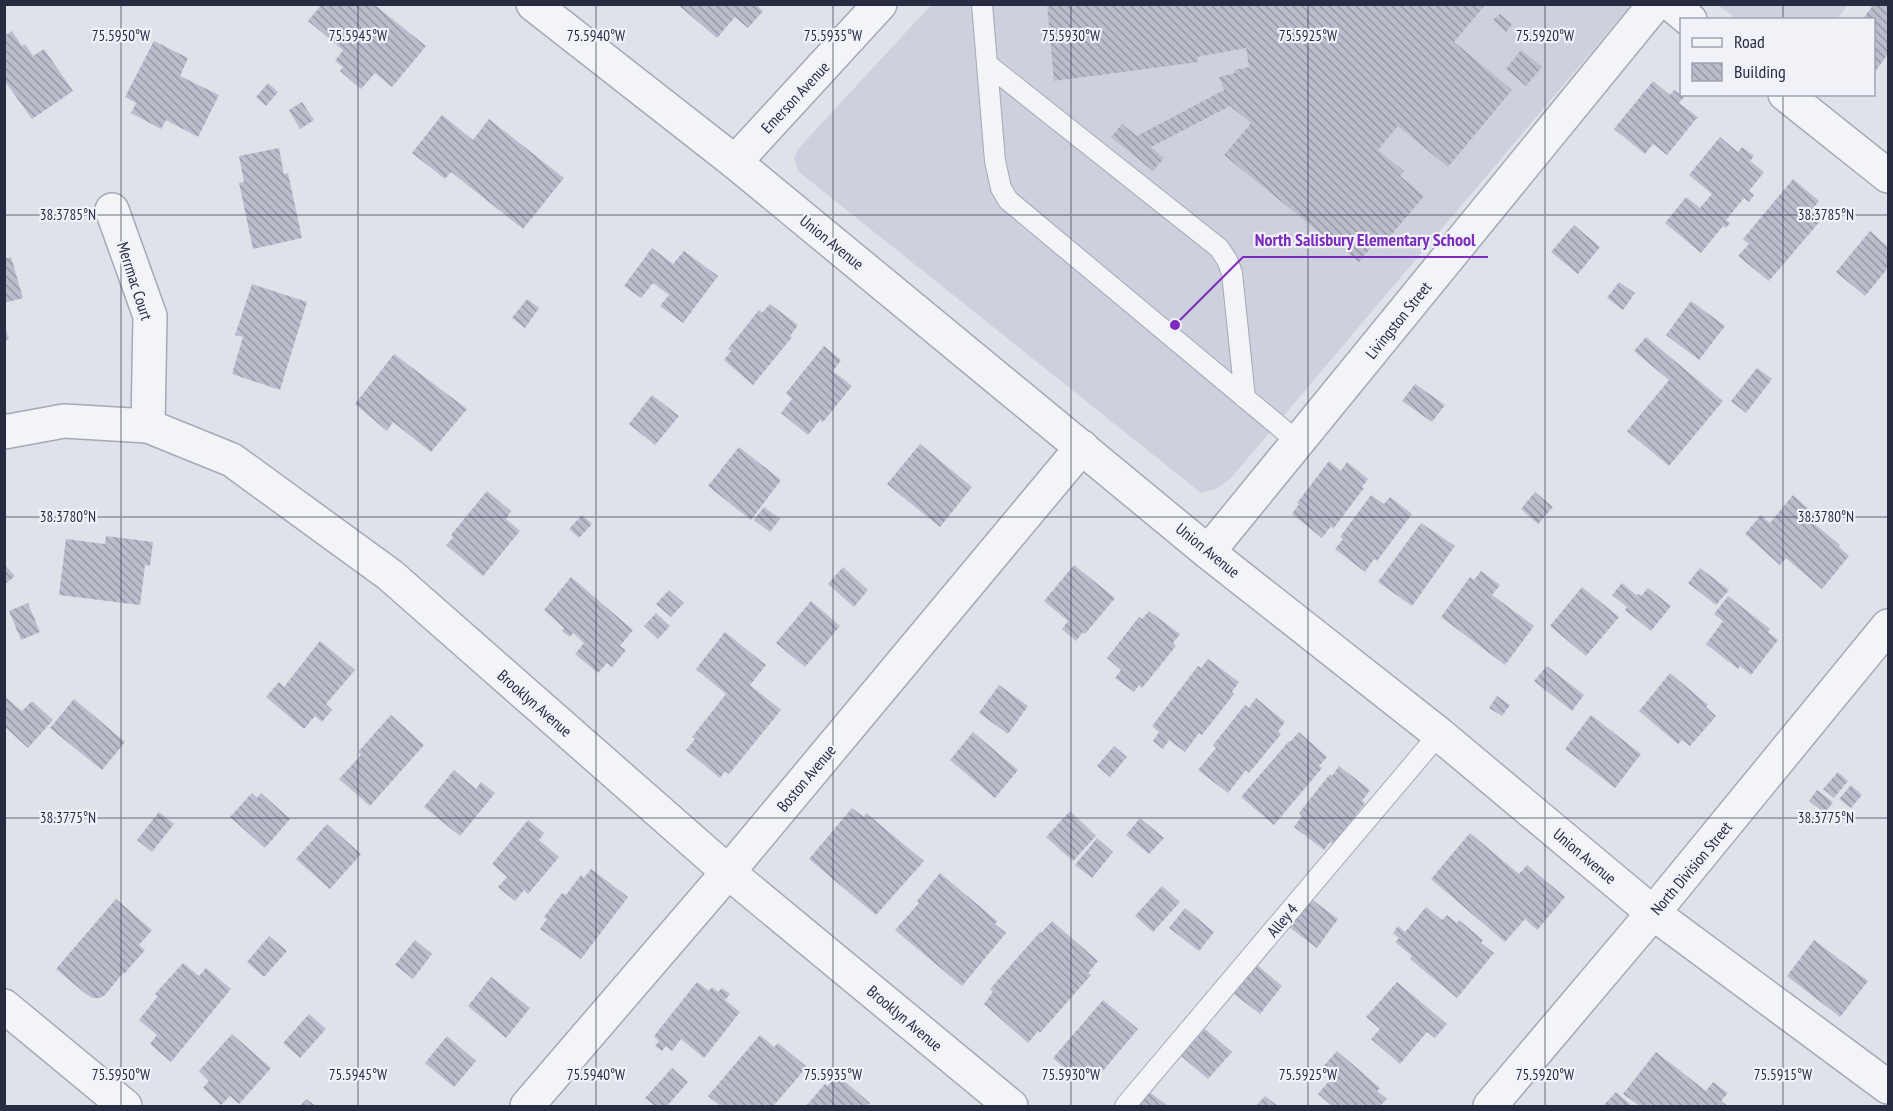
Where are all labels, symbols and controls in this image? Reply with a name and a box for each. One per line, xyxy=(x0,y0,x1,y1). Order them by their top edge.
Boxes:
legend xyxy=(1680,18,1875,96)
text: 75.5950°W xyxy=(92,26,150,45)
text: 75.5945°W xyxy=(329,26,387,45)
text: 75.5940°W xyxy=(567,26,625,45)
text: 75.5935°W xyxy=(804,26,862,45)
text: 75.5930°W xyxy=(1042,26,1100,45)
text: 75.5925°W xyxy=(1279,26,1337,45)
text: 75.5920°W xyxy=(1516,26,1574,45)
text: Road xyxy=(1734,30,1765,53)
street label: Emerson Avenue xyxy=(757,57,833,137)
text: Building xyxy=(1734,60,1786,83)
text: 38.3785°N xyxy=(40,205,96,224)
text: 38.3785°N xyxy=(1798,205,1854,224)
street label: Union Avenue xyxy=(796,210,868,274)
callout: North Salisbury Elementary School xyxy=(1243,221,1488,257)
text: North Salisbury Elementary School xyxy=(1255,228,1476,251)
street label: Merrmac Court xyxy=(113,239,157,323)
street label: Livingston Street xyxy=(1361,277,1436,363)
text: 38.3780°N xyxy=(40,507,96,526)
text: 38.3780°N xyxy=(1798,507,1854,526)
street label: Union Avenue xyxy=(1172,518,1244,582)
street label: Brooklyn Avenue xyxy=(494,665,576,741)
street label: Boston Avenue xyxy=(772,740,840,816)
text: 38.3775°N xyxy=(40,808,96,827)
text: 38.3775°N xyxy=(1798,808,1854,827)
street label: North Division Street xyxy=(1646,817,1736,919)
street label: Union Avenue xyxy=(1549,824,1621,888)
street label: Alley 4 xyxy=(1262,899,1302,941)
street label: Brooklyn Avenue xyxy=(863,981,947,1055)
text: 75.5950°W xyxy=(92,1065,150,1084)
text: 75.5945°W xyxy=(329,1065,387,1084)
text: 75.5940°W xyxy=(567,1065,625,1084)
text: 75.5935°W xyxy=(804,1065,862,1084)
text: 75.5930°W xyxy=(1042,1065,1100,1084)
text: 75.5925°W xyxy=(1279,1065,1337,1084)
text: 75.5920°W xyxy=(1516,1065,1574,1084)
text: 75.5915°W xyxy=(1754,1065,1812,1084)

